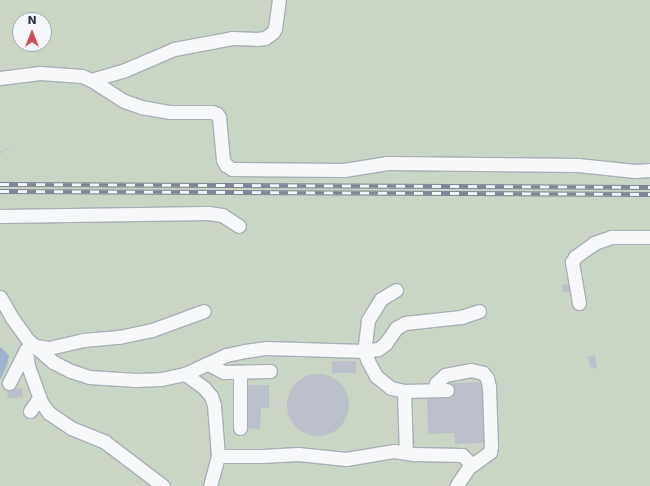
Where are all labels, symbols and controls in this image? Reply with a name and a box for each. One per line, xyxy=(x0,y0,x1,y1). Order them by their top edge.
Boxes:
north arrow xyxy=(12,12,52,52)
text: N xyxy=(27,14,37,27)

